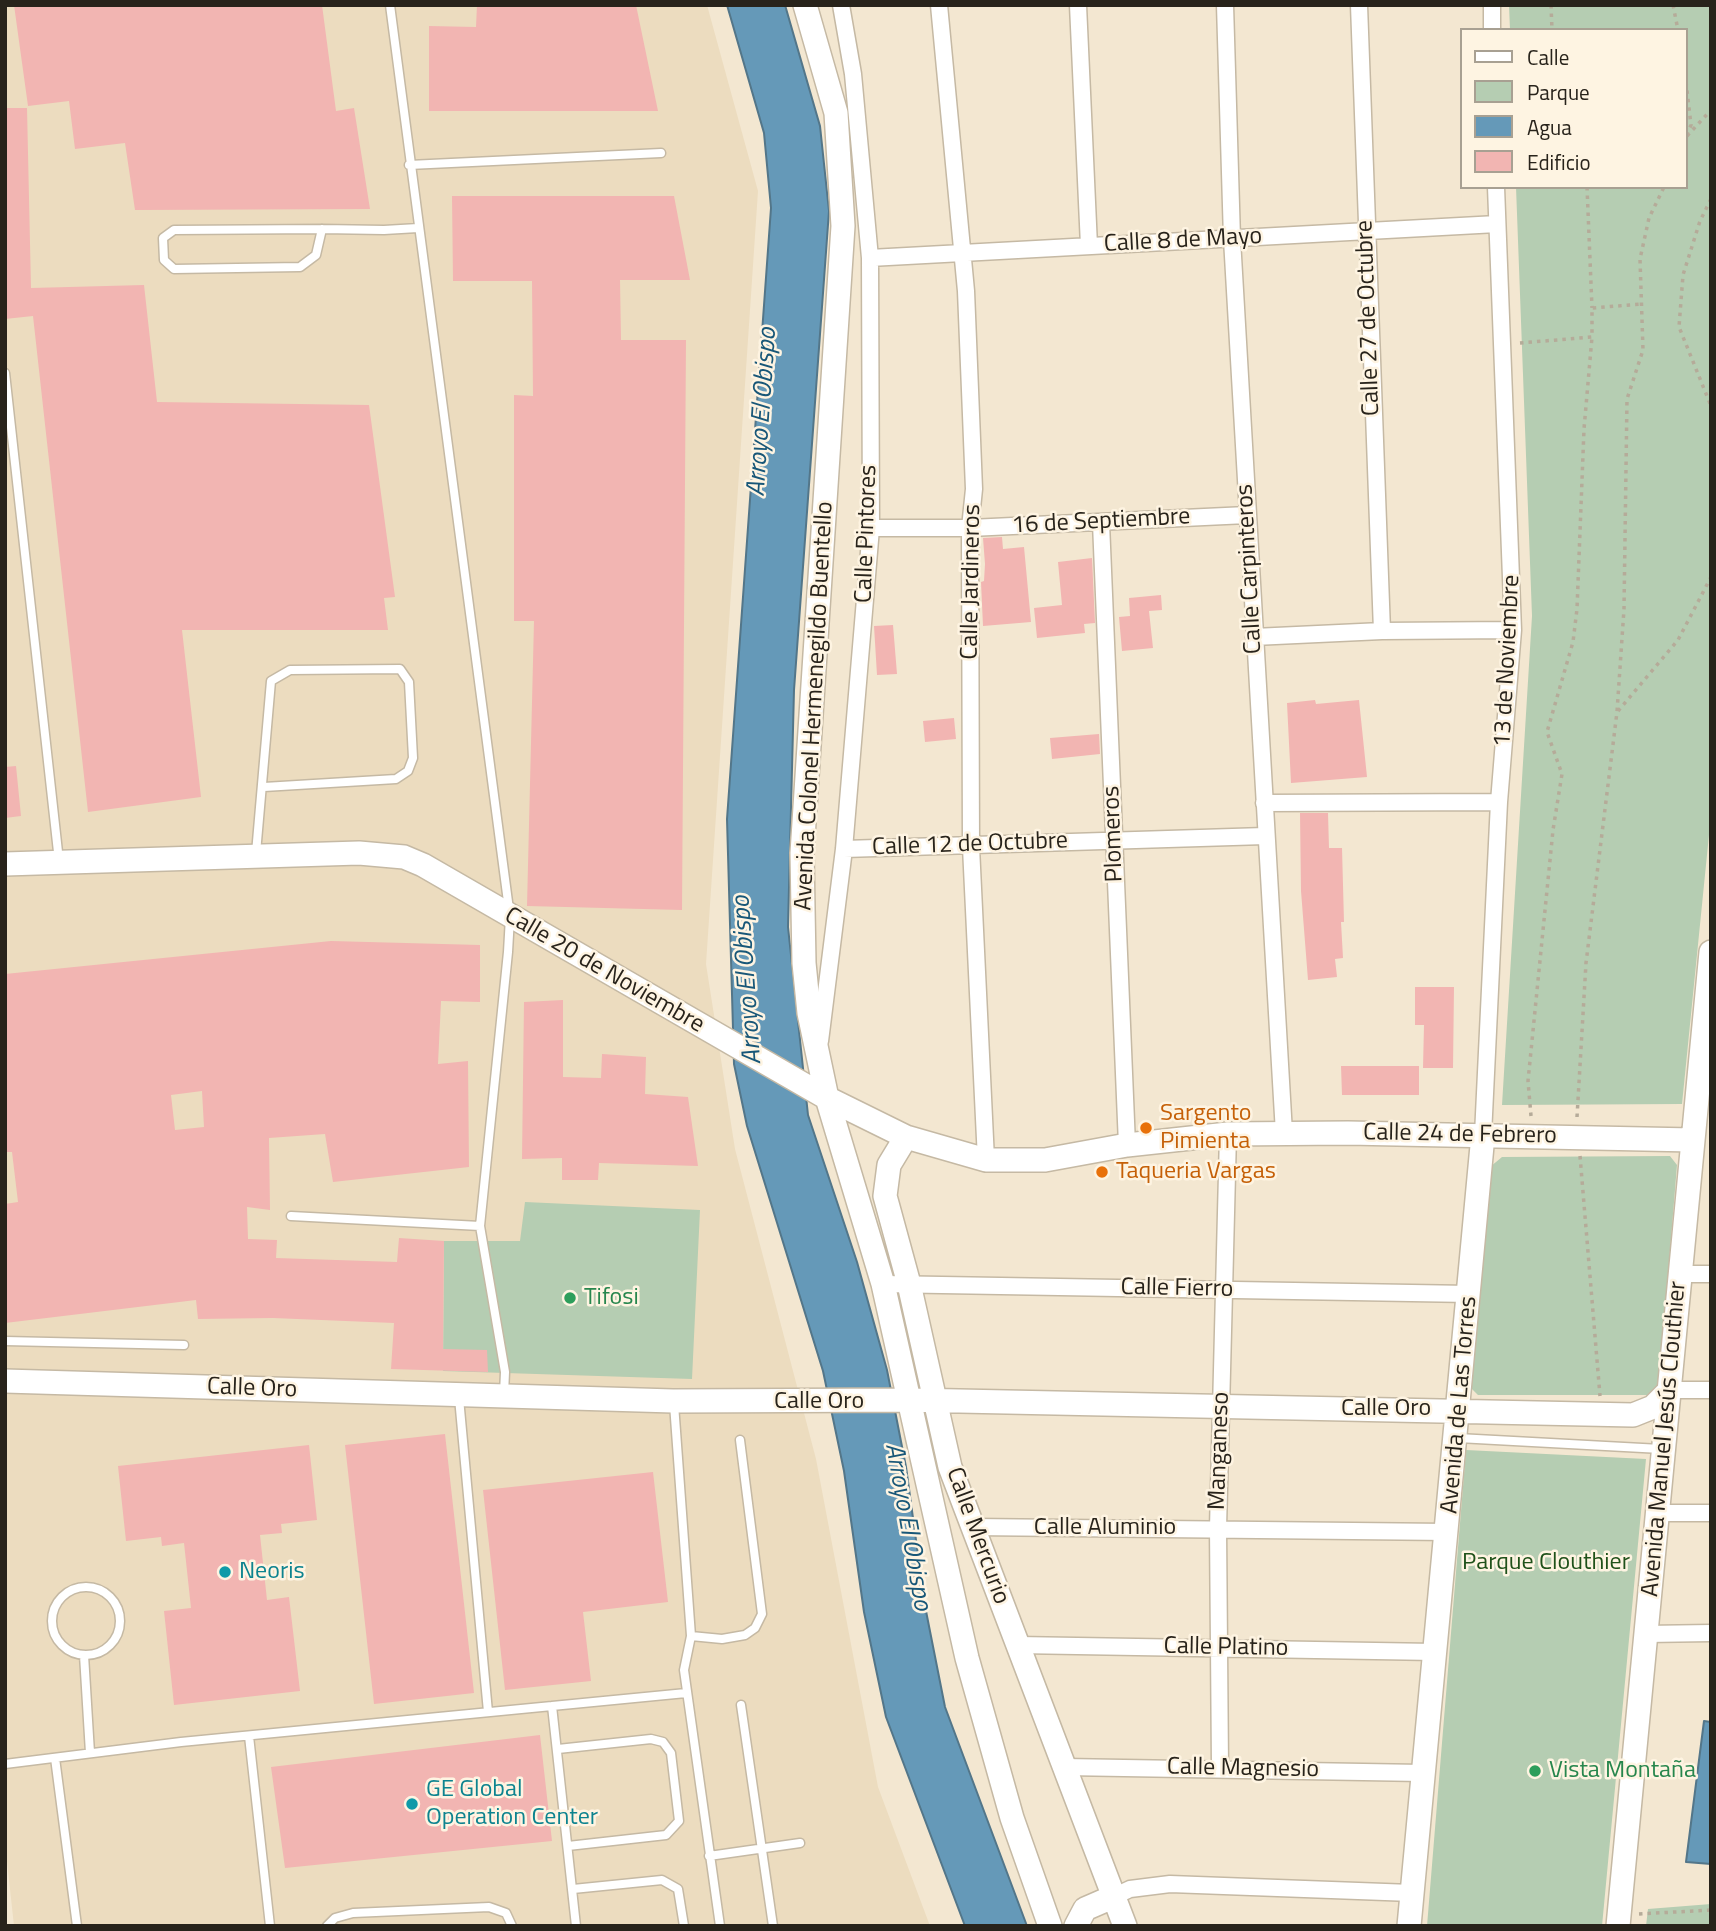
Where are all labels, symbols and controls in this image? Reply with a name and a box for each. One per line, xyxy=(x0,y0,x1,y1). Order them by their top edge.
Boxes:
legend xyxy=(1460,28,1688,189)
text: Calle xyxy=(1527,41,1569,73)
text: Parque xyxy=(1527,76,1590,108)
text: Agua xyxy=(1527,111,1572,143)
text: Edificio xyxy=(1527,146,1591,178)
street label: Calle 27 de Octubre xyxy=(1351,220,1387,416)
street label: Calle 8 de Mayo xyxy=(1103,222,1263,260)
water label: Arroyo El Obispo xyxy=(742,327,784,497)
street label: Calle Pintores xyxy=(850,464,884,604)
street label: Calle Carpinteros xyxy=(1231,483,1269,655)
street label: Avenida Colonel Hermenegildo Buentello xyxy=(790,501,840,911)
street label: 16 de Septiembre xyxy=(1011,503,1191,541)
street label: Calle Jardineros xyxy=(956,504,988,660)
street label: 13 de Noviembre xyxy=(1489,574,1527,748)
street label: Plomeros xyxy=(1098,785,1130,883)
street label: Calle 12 de Octubre xyxy=(872,827,1068,863)
water label: Arroyo El Obispo xyxy=(727,895,769,1065)
street label: Calle 20 de Noviembre xyxy=(499,902,709,1040)
place label: Sargento Pimienta xyxy=(1160,1100,1252,1156)
street label: Calle 24 de Febrero xyxy=(1363,1119,1557,1151)
marker: Sargento Pimienta xyxy=(1138,1120,1154,1136)
place label: Taqueria Vargas xyxy=(1116,1158,1276,1186)
marker: Taqueria Vargas xyxy=(1094,1164,1110,1180)
street label: Calle Fierro xyxy=(1120,1274,1234,1304)
street label: Avenida Manuel Jesús Clouthier xyxy=(1637,1280,1693,1598)
place label: Tifosi xyxy=(584,1284,639,1312)
marker: Tifosi xyxy=(562,1290,578,1306)
street label: Avenida de Las Torres xyxy=(1436,1295,1484,1515)
street label: Calle Oro xyxy=(206,1373,298,1405)
street label: Calle Oro xyxy=(774,1388,864,1416)
street label: Manganeso xyxy=(1204,1391,1236,1511)
street label: Calle Oro xyxy=(1341,1395,1431,1423)
water label: Arroyo El Obispo xyxy=(877,1441,937,1613)
street label: Calle Mercurio xyxy=(939,1464,1015,1608)
street label: Calle Aluminio xyxy=(1034,1514,1176,1542)
park label: Parque Clouthier xyxy=(1462,1549,1630,1577)
place label: Neoris xyxy=(239,1558,305,1586)
marker: Neoris xyxy=(217,1564,233,1580)
street label: Calle Platino xyxy=(1163,1633,1289,1663)
street label: Calle Magnesio xyxy=(1167,1753,1319,1785)
place label: Vista Montaña xyxy=(1549,1757,1696,1785)
marker: Vista Montaña xyxy=(1527,1763,1543,1779)
place label: GE Global Operation Center xyxy=(426,1776,598,1832)
marker: GE Global Operation Center xyxy=(404,1796,420,1812)

